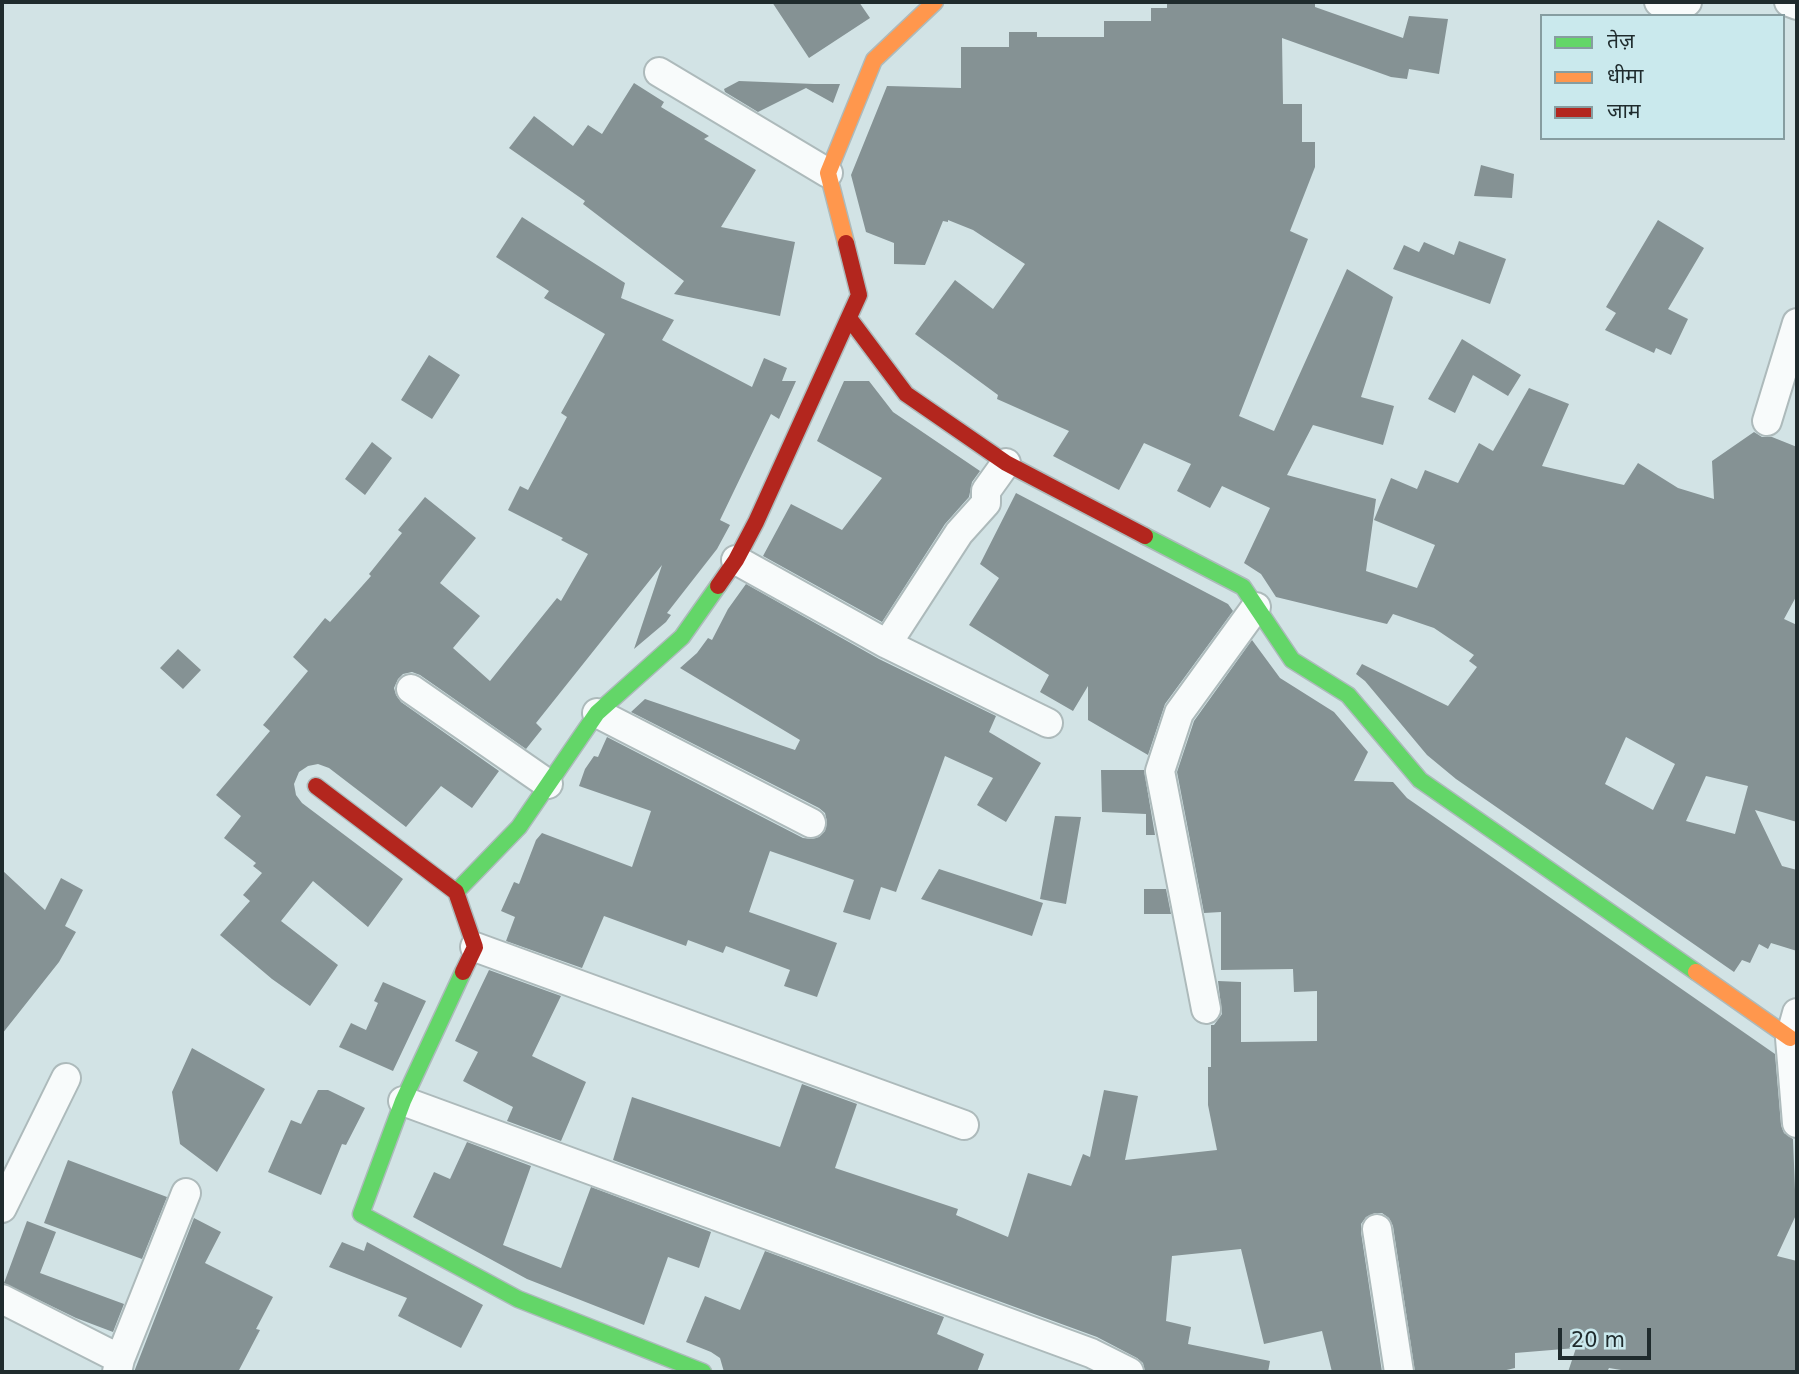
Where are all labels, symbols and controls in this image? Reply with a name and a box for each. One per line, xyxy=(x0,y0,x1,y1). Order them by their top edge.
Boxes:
legend xyxy=(1540,14,1785,140)
text: तेज़ xyxy=(1607,29,1635,53)
text: धीमा xyxy=(1607,64,1643,88)
text: जाम xyxy=(1607,99,1641,123)
scale bar xyxy=(1561,1314,1654,1358)
text: 20 m xyxy=(1571,1328,1625,1352)

